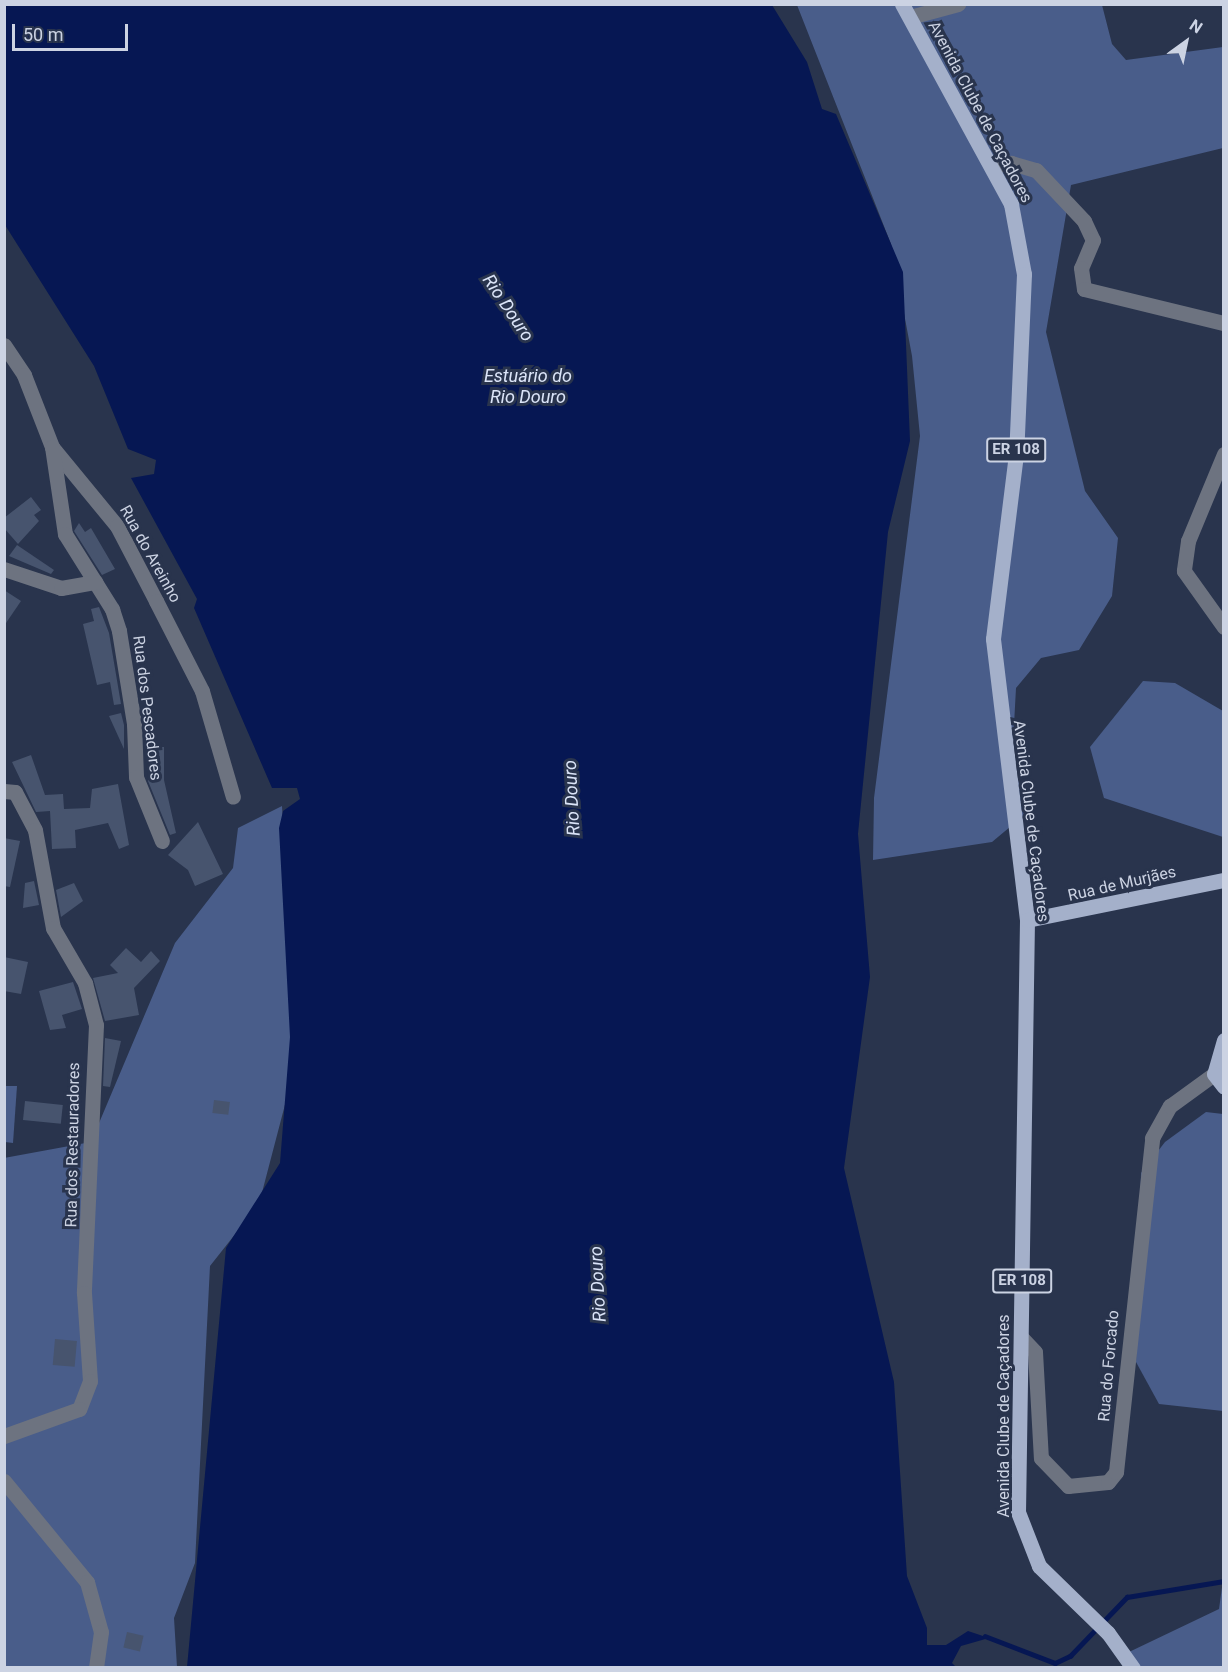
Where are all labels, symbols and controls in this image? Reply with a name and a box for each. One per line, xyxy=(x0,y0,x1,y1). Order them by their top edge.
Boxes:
scale bar xyxy=(15,12,130,50)
north arrow xyxy=(1156,12,1216,72)
text: N xyxy=(1186,15,1206,38)
street label: Avenida Clube de Caçadores xyxy=(924,18,1036,206)
text: 50 m xyxy=(23,24,63,45)
water label: Rio Douro xyxy=(478,270,538,346)
water label: Estuário do Rio Douro xyxy=(484,366,572,409)
road number: ER 108 xyxy=(986,438,1046,462)
street label: Rua do Areinho xyxy=(115,502,185,606)
street label: Rua dos Pescadores xyxy=(129,635,165,781)
street label: Avenida Clube de Caçadores xyxy=(1009,719,1053,923)
water label: Rio Douro xyxy=(559,759,585,837)
street label: Rua de Murjães xyxy=(1066,862,1178,906)
street label: Rua dos Restauradores xyxy=(62,1062,84,1228)
water label: Rio Douro xyxy=(585,1245,611,1323)
road number: ER 108 xyxy=(992,1269,1052,1293)
street label: Rua do Forcado xyxy=(1095,1309,1123,1423)
street label: Avenida Clube de Caçadores xyxy=(994,1314,1014,1518)

